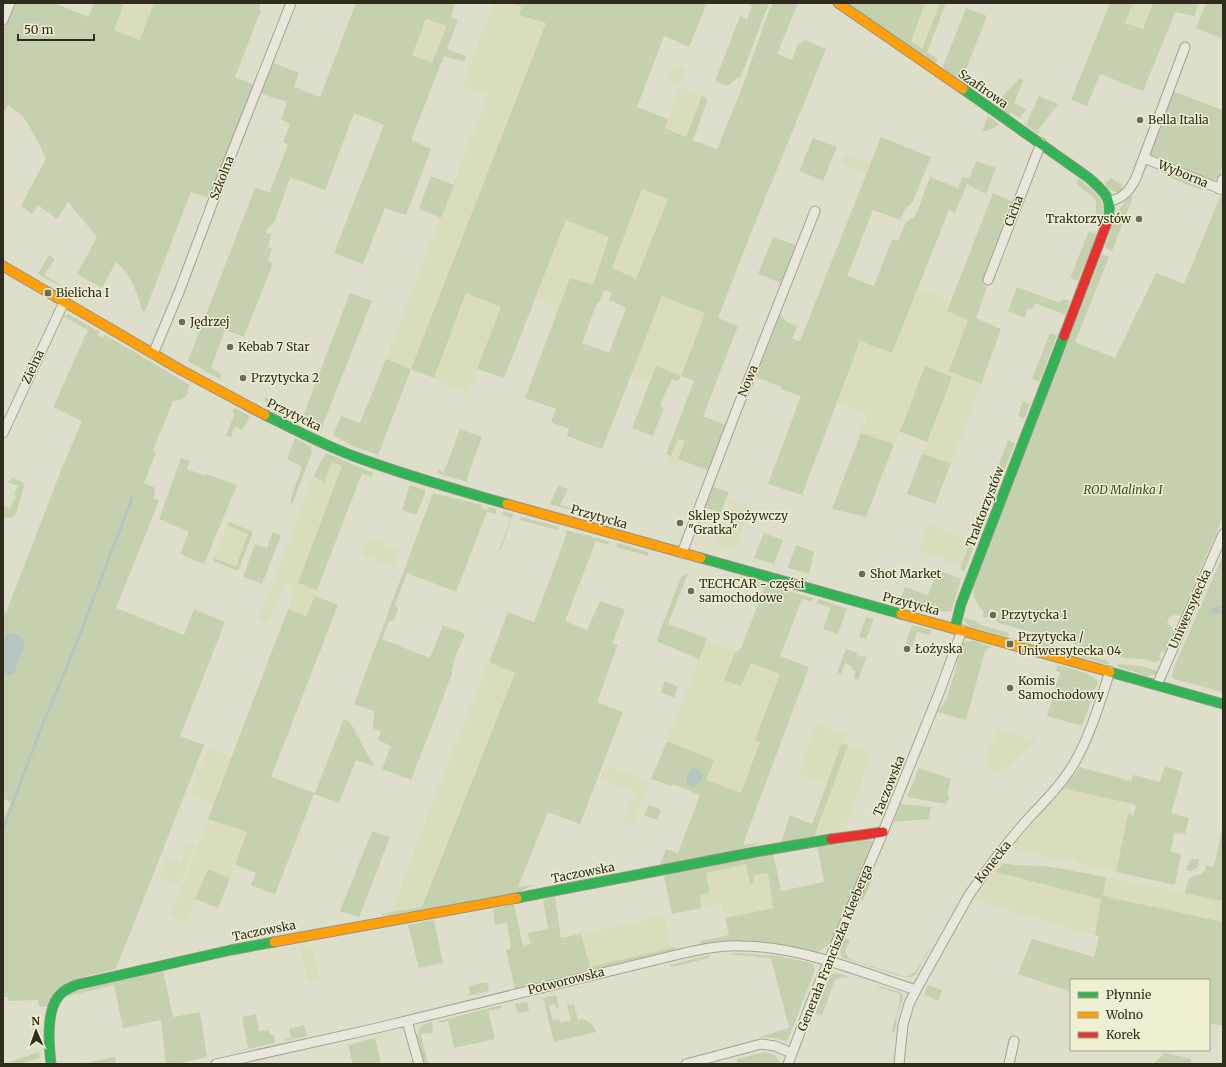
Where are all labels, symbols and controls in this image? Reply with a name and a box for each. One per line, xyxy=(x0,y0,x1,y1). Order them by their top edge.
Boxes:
scale bar xyxy=(18,16,94,42)
text: 50 m xyxy=(24,22,53,37)
street label: Szafirowa xyxy=(955,66,1012,111)
place label: Bella Italia xyxy=(1148,112,1209,127)
marker: Bella Italia xyxy=(1135,115,1145,125)
street label: Szkolna xyxy=(206,153,237,202)
street label: Wyborna xyxy=(1155,156,1211,191)
street label: Cicha xyxy=(1001,193,1026,228)
place label: Traktorzystów xyxy=(1046,211,1132,226)
marker: Traktorzystów xyxy=(1134,214,1144,224)
place label: Bielicha I xyxy=(56,285,109,300)
marker: Bielicha I xyxy=(43,288,53,298)
place label: Jędrzej xyxy=(189,314,230,329)
marker: Jędrzej xyxy=(177,317,187,327)
place label: Kebab 7 Star xyxy=(238,339,310,354)
marker: Kebab 7 Star xyxy=(225,342,235,352)
street label: Zielna xyxy=(18,347,47,386)
street label: Nowa xyxy=(734,362,761,399)
place label: Przytycka 2 xyxy=(251,370,319,385)
marker: Przytycka 2 xyxy=(238,373,248,383)
street label: Przytycka xyxy=(265,395,324,434)
street label: Traktorzystów xyxy=(962,464,1007,549)
park label: ROD Malinka I xyxy=(1084,482,1163,497)
street label: Przytycka xyxy=(569,501,630,532)
place label: Sklep Spożywczy "Gratka" xyxy=(688,508,788,537)
marker: Sklep Spożywczy "Gratka" xyxy=(675,518,685,528)
place label: Shot Market xyxy=(870,566,941,581)
street label: Uniwersytecka xyxy=(1165,566,1214,651)
marker: Shot Market xyxy=(857,569,867,579)
place label: TECHCAR - części samochodowe xyxy=(699,576,804,605)
marker: TECHCAR - części samochodowe xyxy=(686,586,696,596)
street label: Przytycka xyxy=(881,589,942,618)
place label: Przytycka 1 xyxy=(1001,607,1068,622)
marker: Przytycka 1 xyxy=(988,610,998,620)
place label: Przytycka / Uniwersytecka 04 xyxy=(1018,629,1122,658)
marker: Przytycka / Uniwersytecka 04 xyxy=(1005,639,1015,649)
place label: Łożyska xyxy=(915,641,963,656)
marker: Łożyska xyxy=(902,644,912,654)
place label: Komis Samochodowy xyxy=(1018,673,1104,702)
marker: Komis Samochodowy xyxy=(1005,683,1015,693)
street label: Taczowska xyxy=(870,753,908,818)
street label: Konecka xyxy=(971,837,1014,886)
street label: Taczowska xyxy=(550,859,616,886)
street label: Generała Franciszka Kleeberga xyxy=(794,862,875,1033)
street label: Taczowska xyxy=(231,917,297,944)
street label: Potworowska xyxy=(526,964,606,997)
legend xyxy=(1070,979,1210,1051)
text: Płynnie xyxy=(1106,987,1151,1002)
text: Wolno xyxy=(1105,1007,1143,1022)
north arrow xyxy=(16,1011,56,1051)
text: N xyxy=(31,1014,41,1028)
text: Korek xyxy=(1106,1027,1141,1042)

